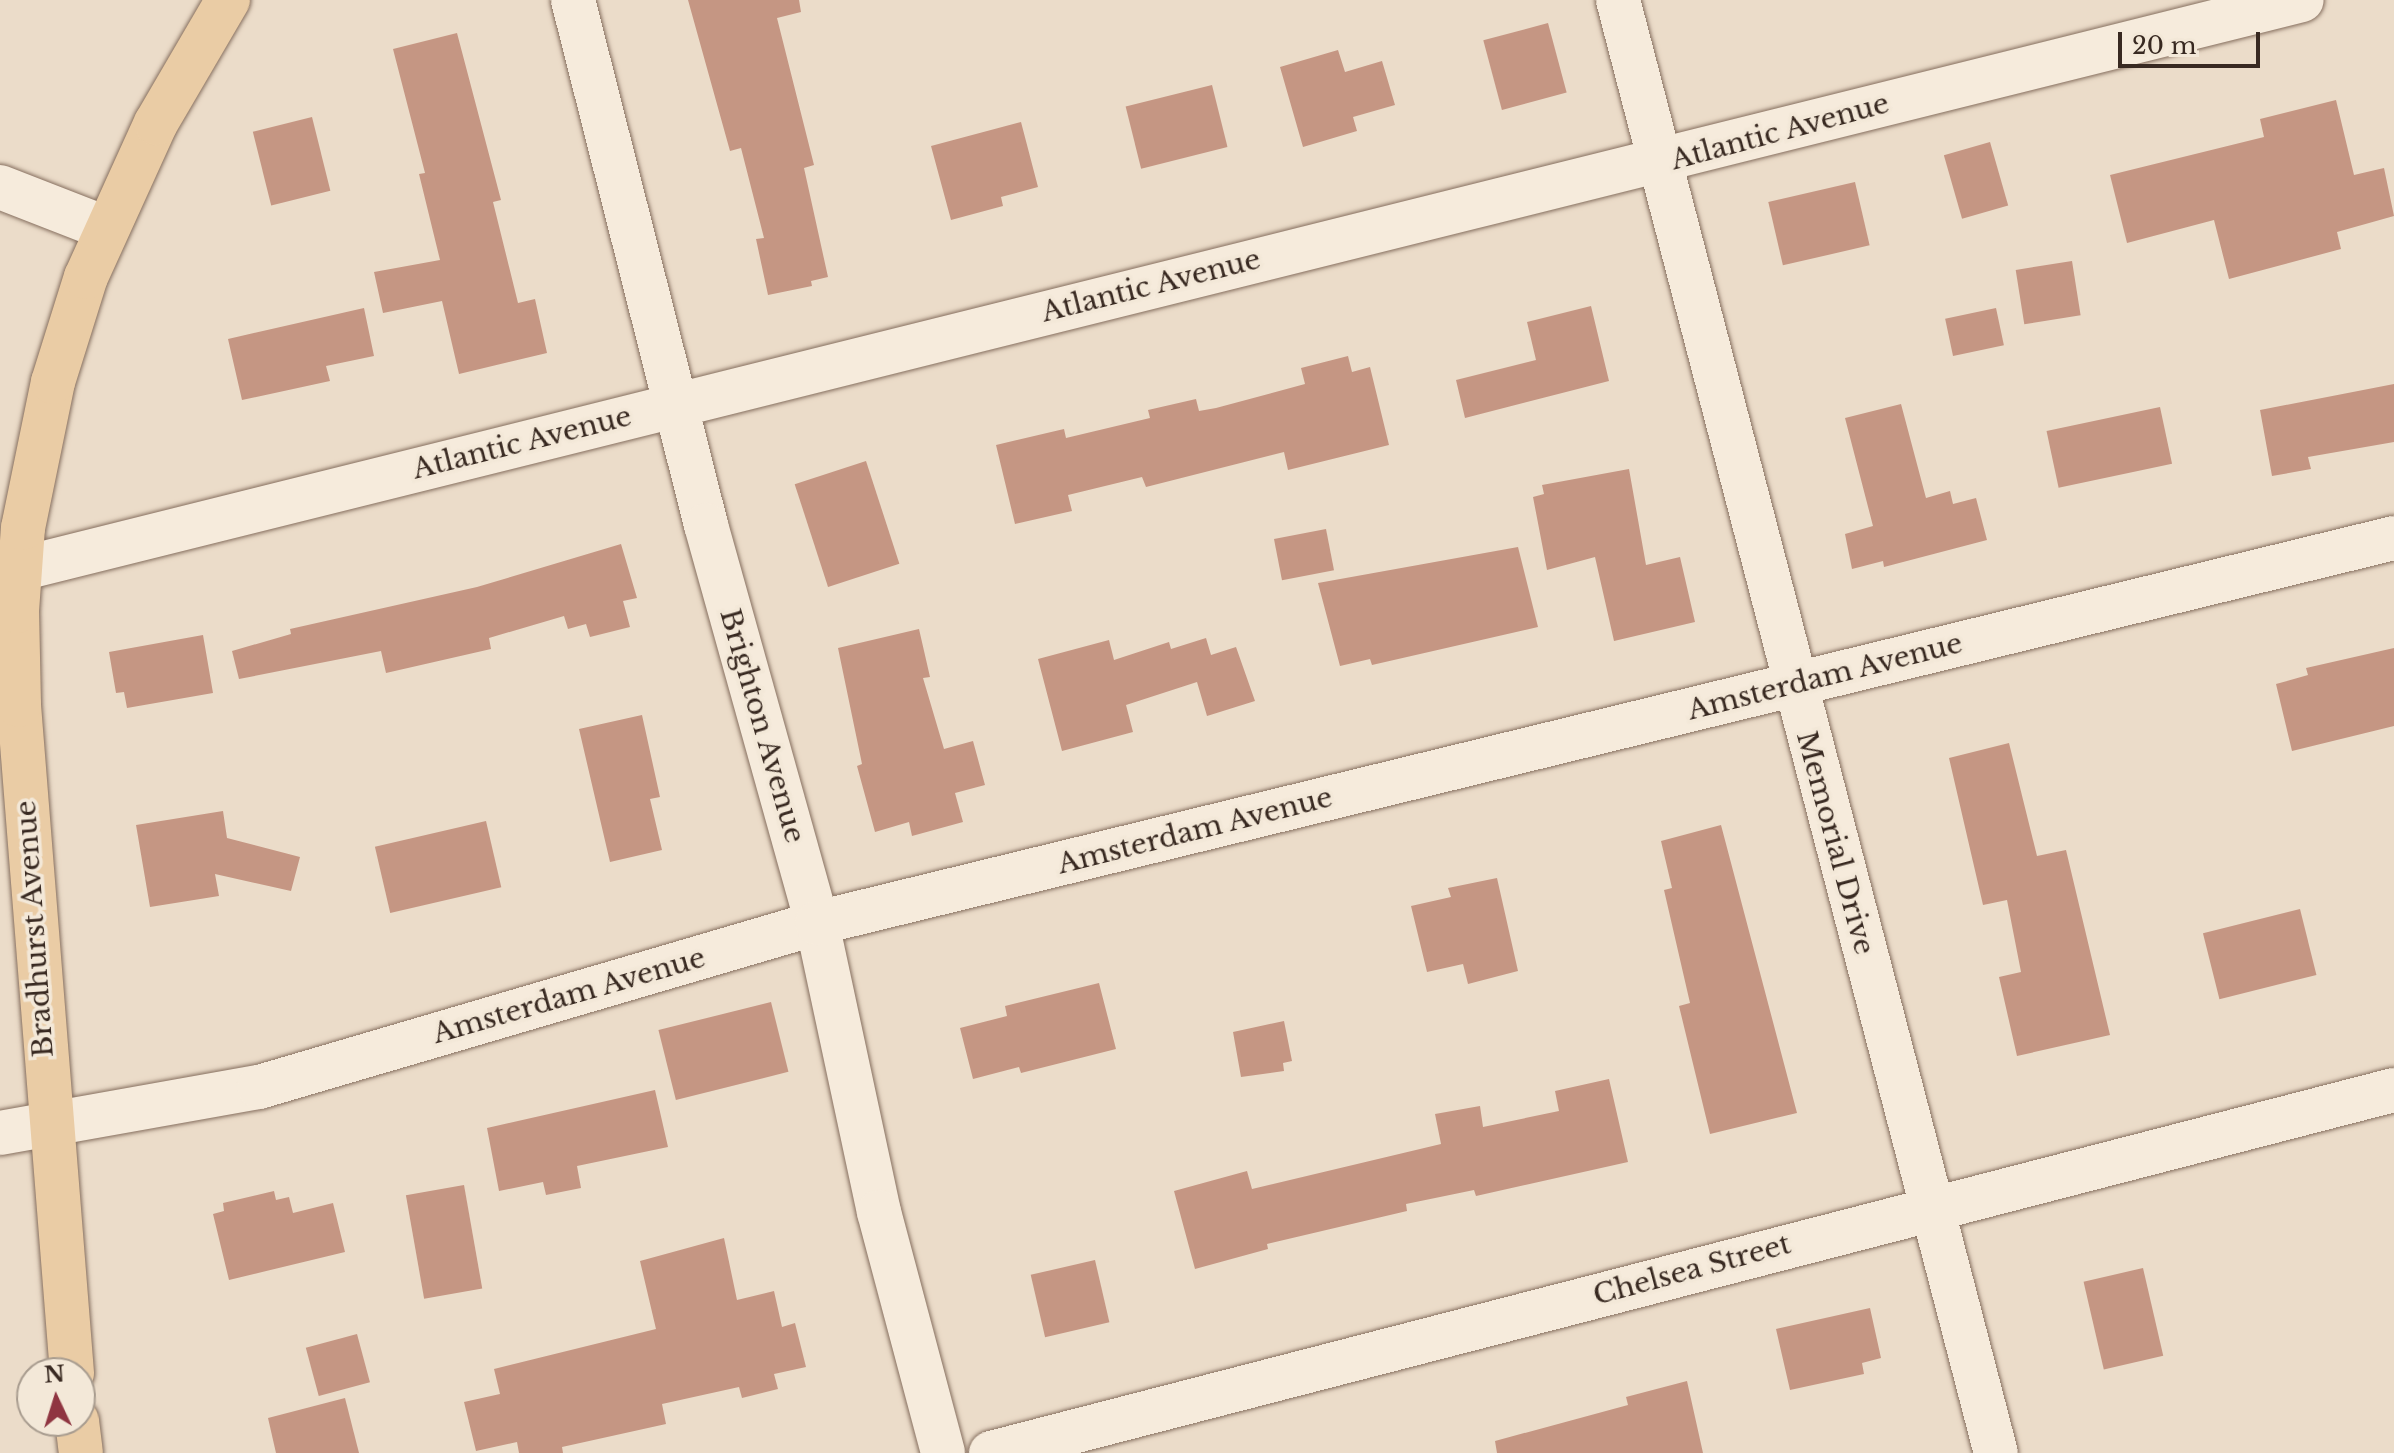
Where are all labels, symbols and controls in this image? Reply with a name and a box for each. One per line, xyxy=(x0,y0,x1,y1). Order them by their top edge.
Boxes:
scale bar xyxy=(2122,16,2264,66)
text: 20 m xyxy=(2132,31,2197,60)
street label: Atlantic Avenue xyxy=(1667,87,1893,177)
street label: Atlantic Avenue xyxy=(1037,242,1265,330)
street label: Atlantic Avenue xyxy=(408,399,636,487)
street label: Brighton Avenue xyxy=(712,604,812,848)
street label: Amsterdam Avenue xyxy=(1684,626,1966,728)
street label: Memorial Drive xyxy=(1789,728,1881,958)
street label: Amsterdam Avenue xyxy=(1054,780,1336,882)
street label: Bradhurst Avenue xyxy=(9,799,61,1059)
street label: Amsterdam Avenue xyxy=(428,941,710,1051)
street label: Chelsea Street xyxy=(1589,1227,1795,1313)
north arrow xyxy=(16,1357,96,1437)
text: N xyxy=(43,1360,66,1389)

